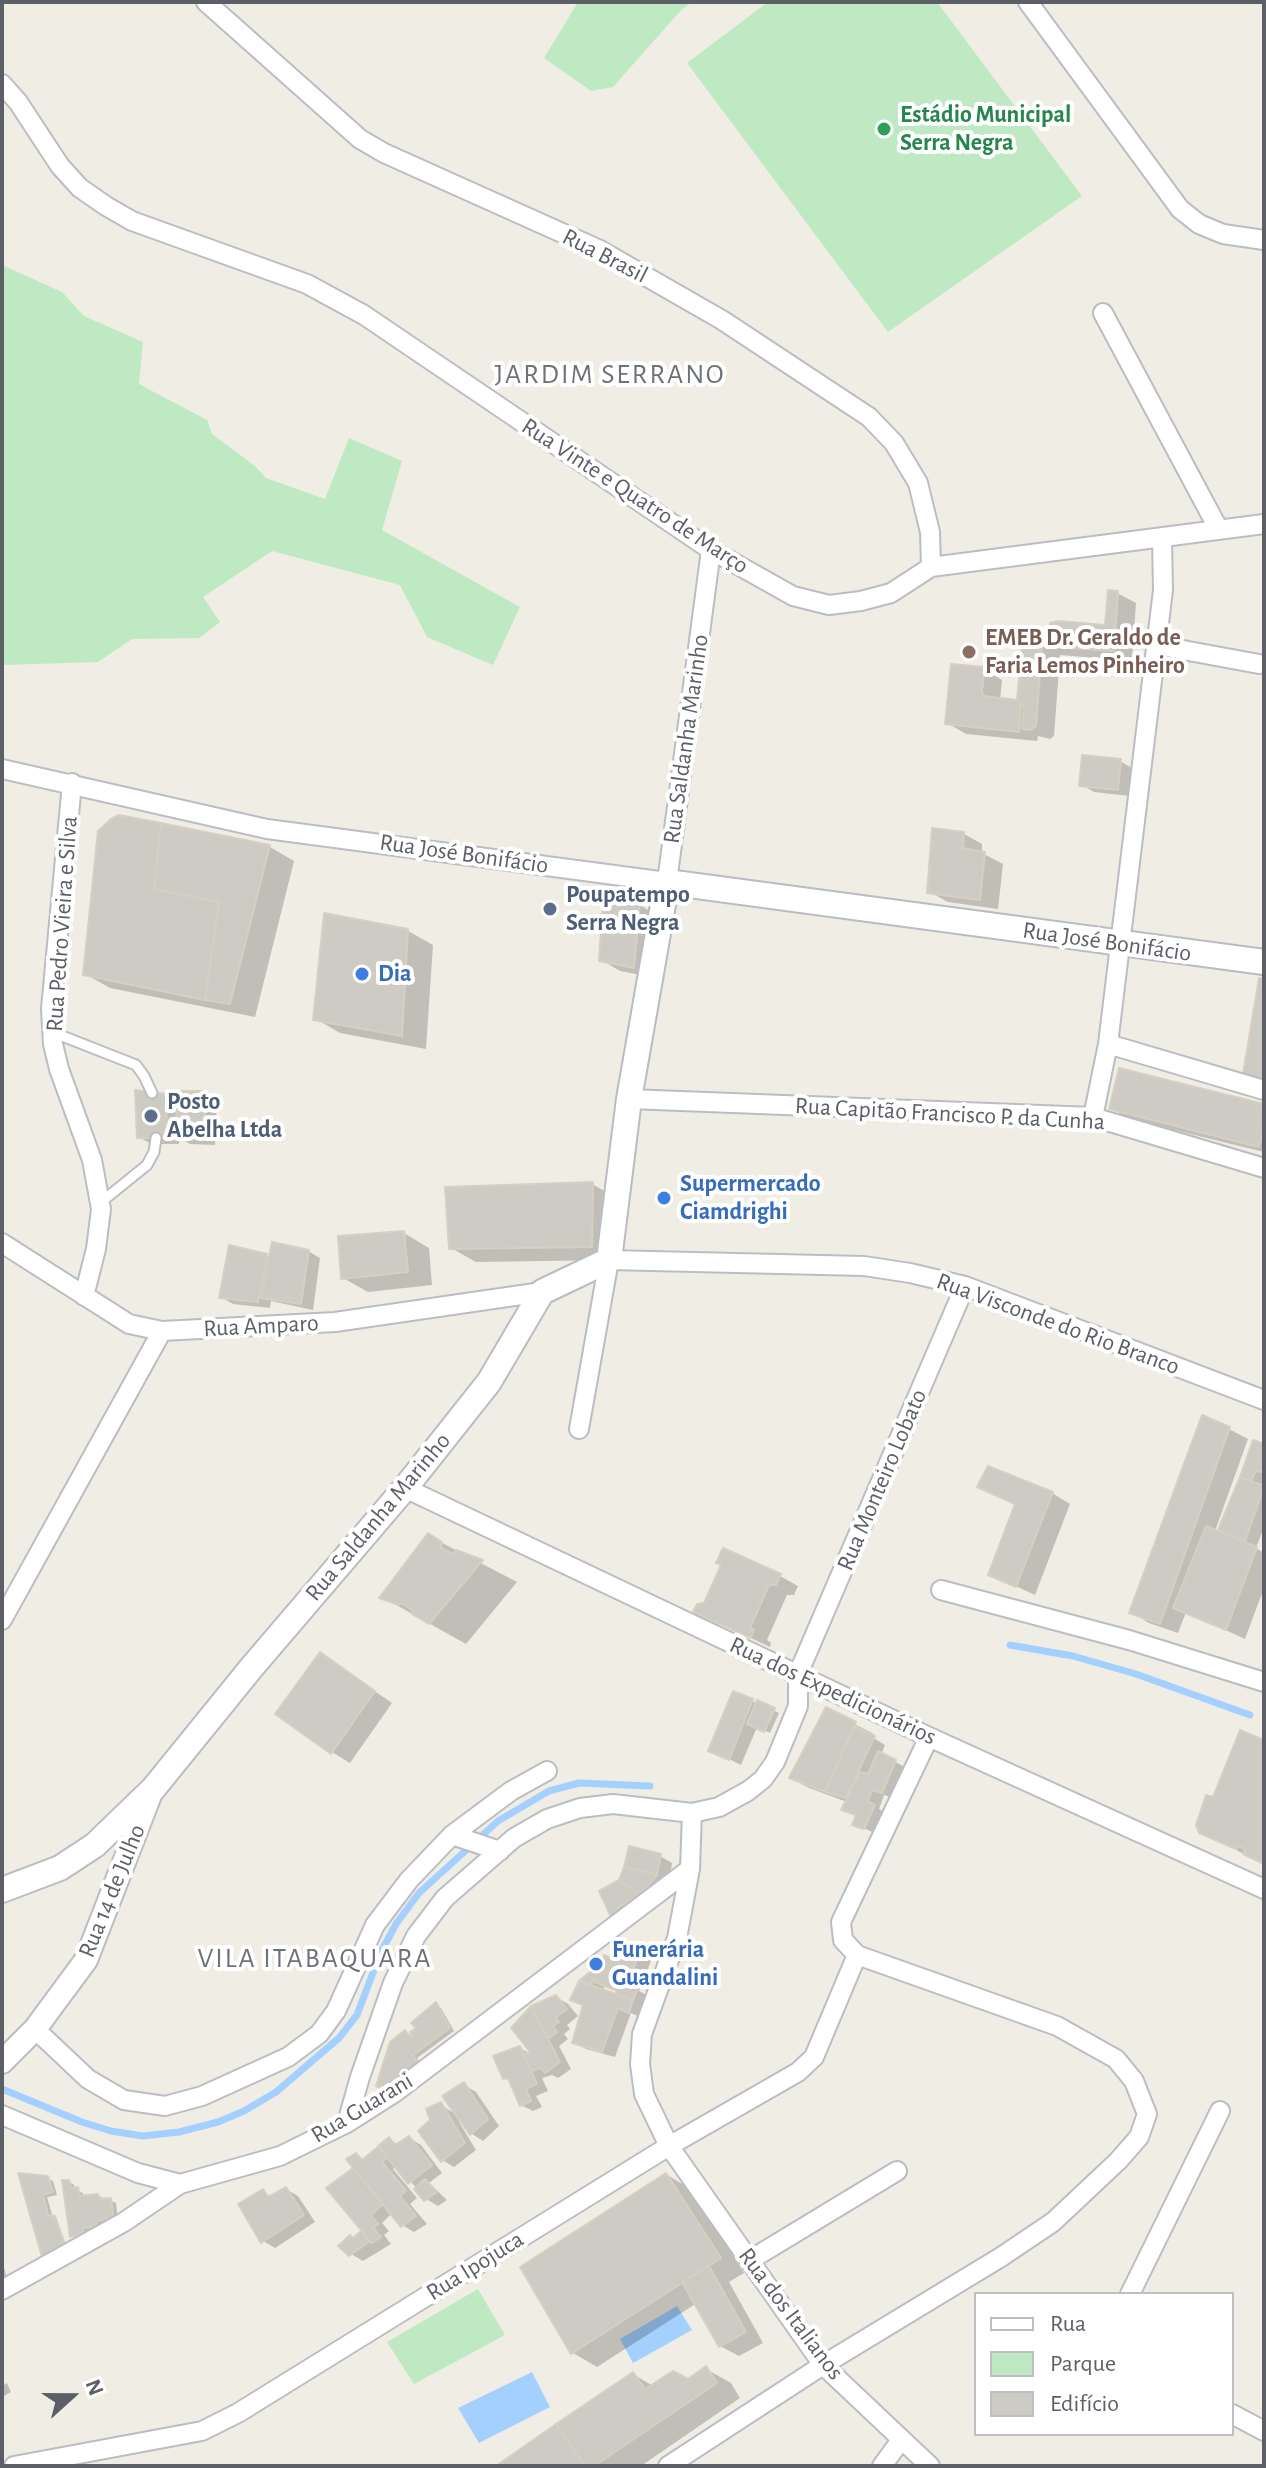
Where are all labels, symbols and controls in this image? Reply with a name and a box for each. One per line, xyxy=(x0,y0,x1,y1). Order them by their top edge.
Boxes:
place label: Estádio Municipal Serra Negra xyxy=(900,101,1071,157)
marker: Estádio Municipal Serra Negra xyxy=(875,120,893,138)
street label: Rua Brasil xyxy=(557,222,653,290)
district label: JARDIM SERRANO xyxy=(494,358,726,392)
street label: Rua Vinte e Quatro de Março xyxy=(516,412,754,580)
place label: EMEB Dr. Geraldo de Faria Lemos Pinheiro xyxy=(985,624,1185,680)
street label: Rua Saldanha Marinho xyxy=(657,633,715,845)
marker: EMEB Dr. Geraldo de Faria Lemos Pinheiro xyxy=(960,643,978,661)
street label: Rua Pedro Vieira e Silva xyxy=(40,815,84,1033)
street label: Rua José Bonifácio xyxy=(378,828,550,880)
place label: Poupatempo Serra Negra xyxy=(566,881,690,937)
marker: Poupatempo Serra Negra xyxy=(541,900,559,918)
street label: Rua José Bonifácio xyxy=(1021,916,1193,968)
place label: Dia xyxy=(378,960,412,988)
marker: Dia xyxy=(353,965,371,983)
place label: Posto Abelha Ltda xyxy=(167,1088,282,1144)
street label: Rua Capitão Francisco P. da Cunha xyxy=(794,1091,1106,1137)
marker: Posto Abelha Ltda xyxy=(142,1107,160,1125)
place label: Supermercado Ciamdrighi xyxy=(680,1170,821,1226)
marker: Supermercado Ciamdrighi xyxy=(655,1189,673,1207)
street label: Rua Visconde do Rio Branco xyxy=(933,1267,1183,1381)
street label: Rua Amparo xyxy=(203,1309,319,1343)
street label: Rua Monteiro Lobato xyxy=(831,1385,933,1575)
street label: Rua Saldanha Marinho xyxy=(299,1427,457,1607)
street label: Rua dos Expedicionários xyxy=(725,1630,941,1752)
street label: Rua 14 de Julho xyxy=(72,1820,152,1962)
place label: Funerária Guandalini xyxy=(612,1936,718,1992)
district label: VILA ITABAQUARA xyxy=(198,1942,432,1976)
marker: Funerária Guandalini xyxy=(587,1955,605,1973)
street label: Rua Guarani xyxy=(306,2066,418,2150)
street label: Rua Ipojuca xyxy=(421,2225,529,2307)
street label: Rua dos Italianos xyxy=(732,2242,850,2386)
legend xyxy=(974,2292,1234,2436)
text: Rua xyxy=(1050,2312,1086,2336)
text: Parque xyxy=(1050,2352,1116,2376)
north arrow xyxy=(32,2356,112,2436)
text: N xyxy=(81,2376,107,2398)
text: Edifício xyxy=(1050,2392,1119,2416)

